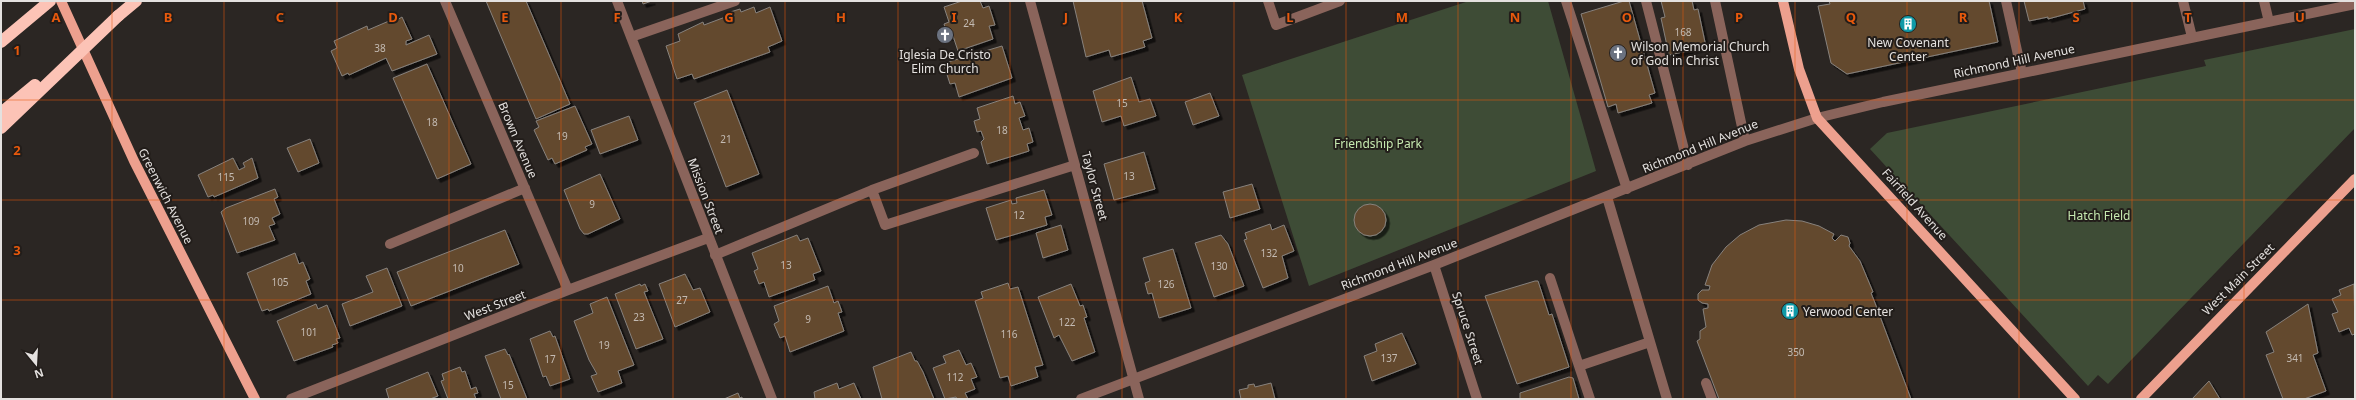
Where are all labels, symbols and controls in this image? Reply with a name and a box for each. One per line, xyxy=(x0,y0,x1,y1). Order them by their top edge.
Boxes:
text: A xyxy=(52,8,61,26)
text: B xyxy=(164,8,172,26)
text: C xyxy=(276,8,284,26)
text: D xyxy=(388,8,398,26)
text: E xyxy=(501,8,509,26)
text: F xyxy=(613,8,621,26)
text: G xyxy=(724,8,734,26)
text: H xyxy=(836,8,846,26)
text: I xyxy=(951,8,957,26)
text: J xyxy=(1063,8,1068,26)
text: K xyxy=(1174,8,1183,26)
text: L xyxy=(1286,8,1294,26)
text: M xyxy=(1396,8,1408,26)
text: N xyxy=(1510,8,1520,26)
text: O xyxy=(1622,8,1632,26)
text: P xyxy=(1735,8,1743,26)
text: Q xyxy=(1846,8,1856,26)
text: R xyxy=(1959,8,1968,26)
text: S xyxy=(2072,8,2080,26)
text: T xyxy=(2184,8,2192,26)
text: U xyxy=(2295,8,2305,26)
building icon: New Covenant Center xyxy=(1898,14,1918,34)
house number: 24 xyxy=(963,16,975,30)
church icon: Iglesia De Cristo Elim Church xyxy=(935,25,955,45)
house number: 168 xyxy=(1674,25,1692,39)
place label: New Covenant Center xyxy=(1867,34,1949,65)
place label: Wilson Memorial Church of God in Christ xyxy=(1631,38,1769,69)
street label: Richmond Hill Avenue xyxy=(1952,40,2076,82)
text: 1 xyxy=(13,41,21,59)
house number: 38 xyxy=(374,41,386,55)
church icon: Wilson Memorial Church of God in Christ xyxy=(1608,43,1628,63)
place label: Iglesia De Cristo Elim Church xyxy=(899,46,991,77)
house number: 15 xyxy=(1116,96,1128,110)
street label: Brown Avenue xyxy=(494,99,542,181)
house number: 18 xyxy=(426,115,438,129)
street label: Richmond Hill Avenue xyxy=(1640,115,1761,177)
house number: 18 xyxy=(996,123,1008,137)
house number: 19 xyxy=(556,129,568,143)
house number: 21 xyxy=(720,132,732,146)
park label: Friendship Park xyxy=(1334,135,1423,152)
text: 2 xyxy=(13,141,21,159)
street label: Greenwich Avenue xyxy=(135,145,198,247)
street label: Taylor Street xyxy=(1078,150,1113,223)
street label: Mission Street xyxy=(684,156,728,237)
street label: Fairfield Avenue xyxy=(1878,165,1952,244)
house number: 13 xyxy=(1123,169,1135,183)
house number: 115 xyxy=(217,170,235,184)
house number: 9 xyxy=(589,197,595,211)
park label: Hatch Field xyxy=(2068,207,2130,224)
house number: 12 xyxy=(1013,208,1025,222)
house number: 109 xyxy=(242,214,260,228)
street label: Richmond Hill Avenue xyxy=(1338,234,1460,294)
street label: West Main Street xyxy=(2198,239,2278,319)
text: 3 xyxy=(13,241,21,259)
house number: 132 xyxy=(1260,246,1278,260)
house number: 13 xyxy=(780,258,792,272)
house number: 130 xyxy=(1210,259,1228,273)
house number: 10 xyxy=(452,261,464,275)
house number: 105 xyxy=(271,275,289,289)
house number: 126 xyxy=(1157,277,1175,291)
street label: West Street xyxy=(462,285,529,324)
street label: Spruce Street xyxy=(1448,289,1488,367)
house number: 27 xyxy=(676,293,688,307)
building icon: Yerwood Center xyxy=(1780,301,1800,321)
place label: Yerwood Center xyxy=(1803,303,1893,320)
house number: 23 xyxy=(633,310,645,324)
house number: 9 xyxy=(805,312,811,326)
house number: 122 xyxy=(1058,315,1076,329)
house number: 101 xyxy=(300,325,318,339)
house number: 116 xyxy=(1000,327,1018,341)
house number: 19 xyxy=(598,338,610,352)
north arrow xyxy=(16,344,56,384)
house number: 350 xyxy=(1787,345,1805,359)
house number: 137 xyxy=(1380,351,1398,365)
house number: 341 xyxy=(2286,351,2304,365)
house number: 17 xyxy=(544,352,556,366)
text: N xyxy=(33,365,46,383)
house number: 112 xyxy=(946,370,964,384)
house number: 15 xyxy=(502,378,514,392)

